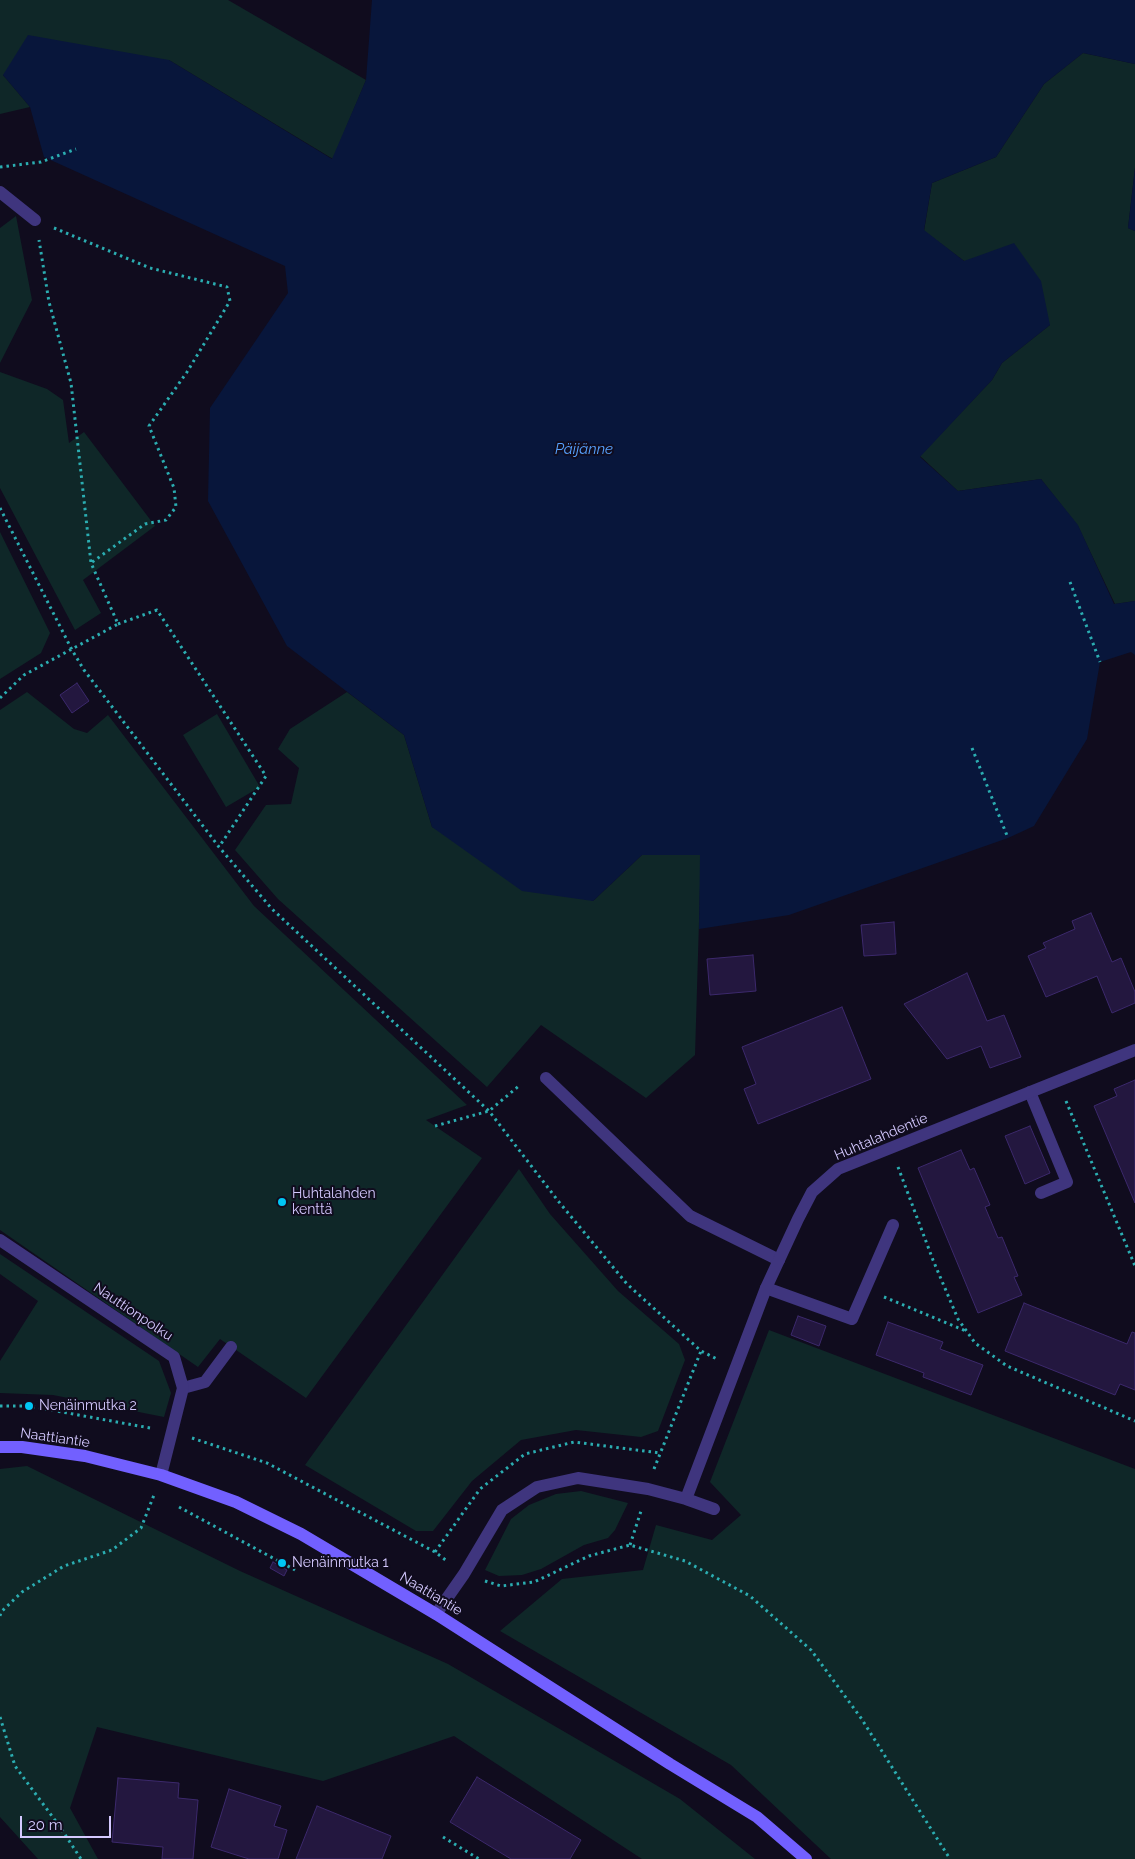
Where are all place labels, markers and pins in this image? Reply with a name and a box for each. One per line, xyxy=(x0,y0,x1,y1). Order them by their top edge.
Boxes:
place label: Huhtalahden kenttä xyxy=(292,1186,376,1218)
marker: Huhtalahden kenttä xyxy=(276,1196,288,1208)
place label: Nenäinmutka 2 xyxy=(39,1398,137,1414)
marker: Nenäinmutka 2 xyxy=(23,1400,35,1412)
place label: Nenäinmutka 1 xyxy=(292,1555,388,1571)
marker: Nenäinmutka 1 xyxy=(276,1557,288,1569)

